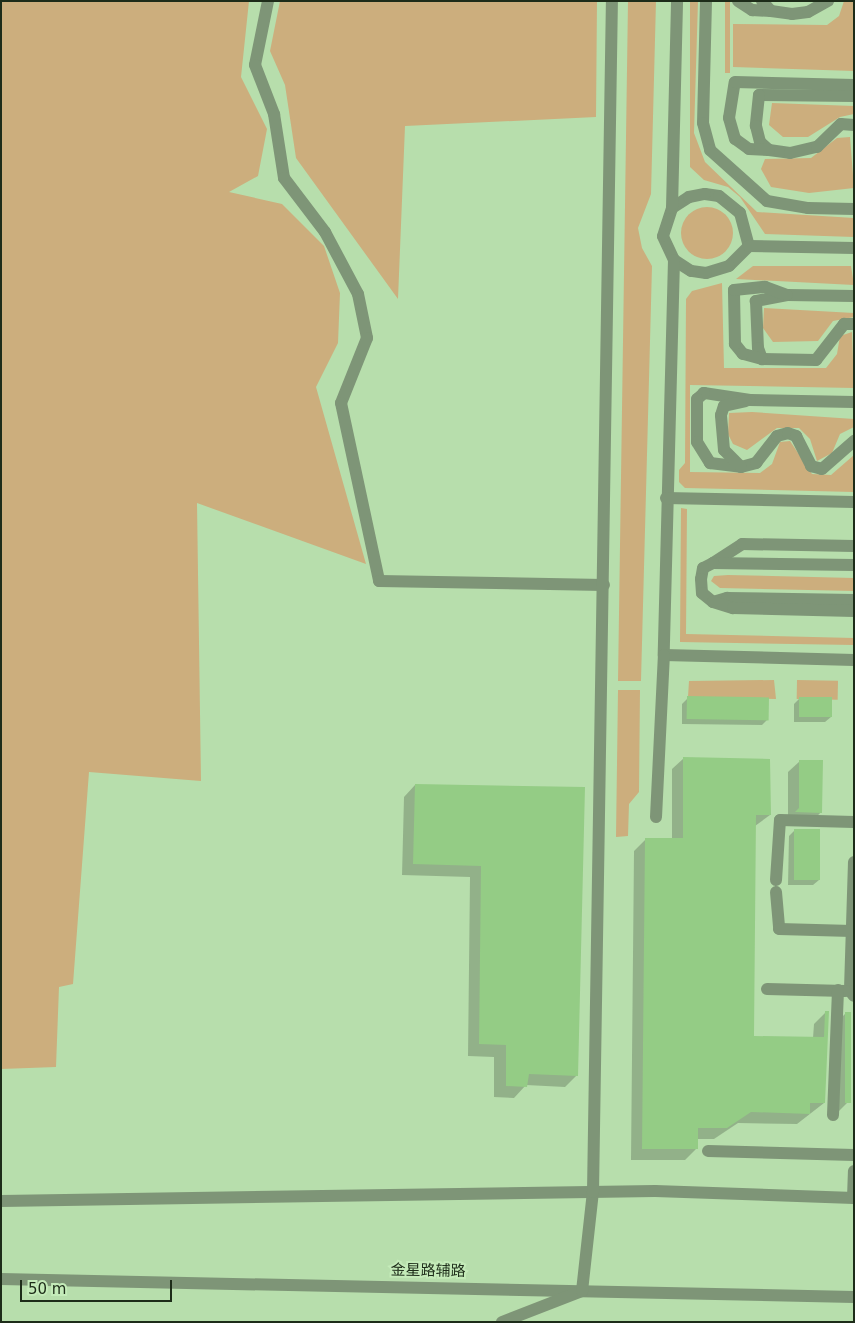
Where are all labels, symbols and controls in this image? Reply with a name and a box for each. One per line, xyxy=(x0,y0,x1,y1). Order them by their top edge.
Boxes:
street label: 金星路辅路 xyxy=(390,1261,466,1281)
scale bar xyxy=(22,1270,175,1302)
text: 50 m xyxy=(28,1280,66,1298)

